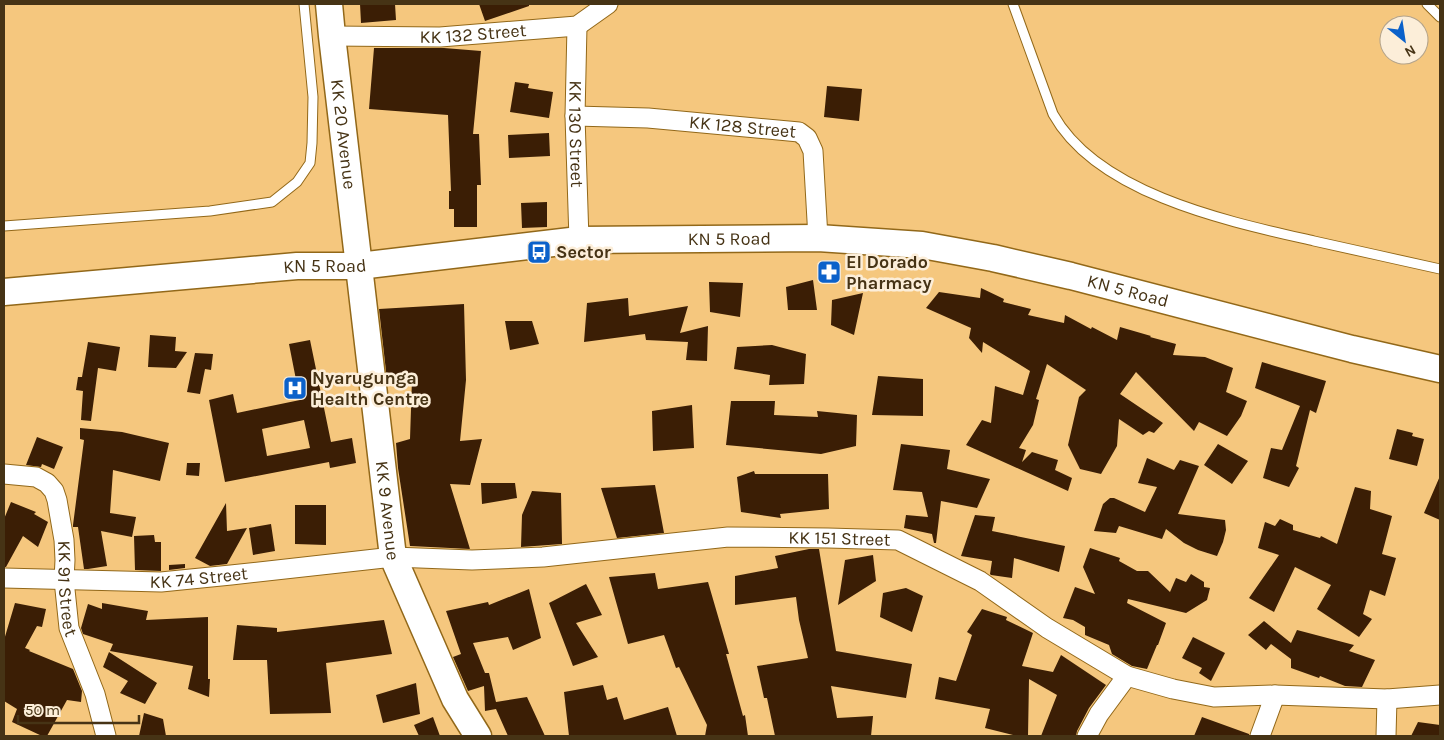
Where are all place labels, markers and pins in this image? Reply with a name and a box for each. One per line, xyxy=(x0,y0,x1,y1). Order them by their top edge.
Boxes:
bus stop icon: Sector xyxy=(526,239,552,265)
place label: Sector xyxy=(556,241,611,263)
place label: El Dorado Pharmacy xyxy=(846,251,931,294)
pharmacy icon: El Dorado Pharmacy xyxy=(816,259,842,285)
place label: Nyarugunga Health Centre xyxy=(312,367,429,410)
hospital icon: Nyarugunga Health Centre xyxy=(282,375,308,401)

